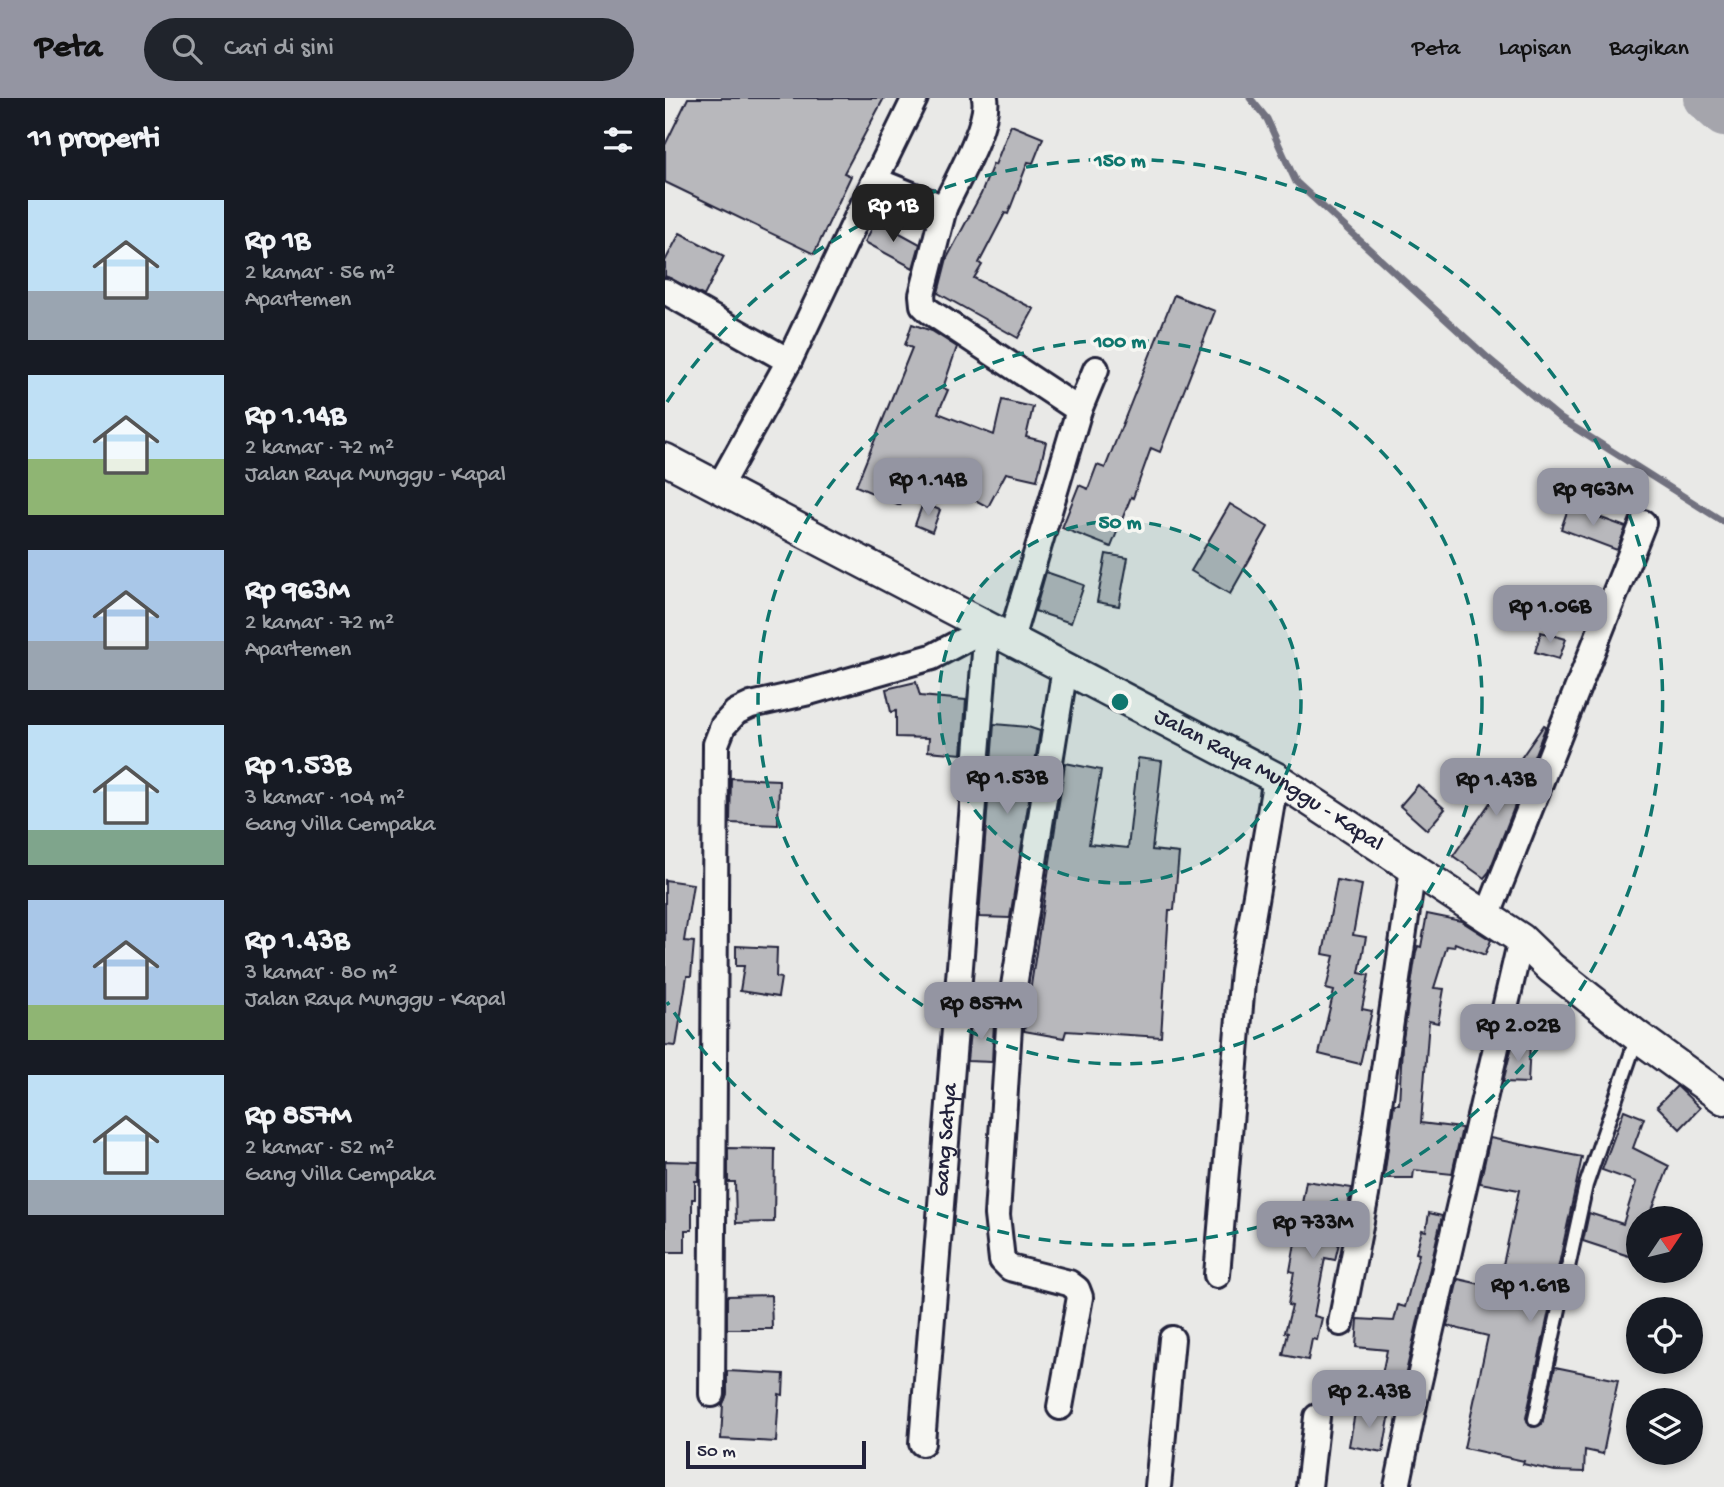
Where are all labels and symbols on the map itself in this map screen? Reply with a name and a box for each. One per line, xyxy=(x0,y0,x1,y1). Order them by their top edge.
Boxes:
text: 150 m xyxy=(1093,150,1146,175)
pin: Rp 1B xyxy=(844,184,942,244)
text: 100 m xyxy=(1093,331,1146,356)
pin: Rp 1.14B xyxy=(856,458,1000,518)
pin: Rp 963M xyxy=(1528,468,1658,528)
text: 50 m xyxy=(1099,512,1142,537)
pin: Rp 1.06B xyxy=(1478,586,1622,645)
centre of rings xyxy=(1108,690,1132,714)
street label: Jalan Raya Munggu - Kapal xyxy=(1149,703,1388,858)
pin: Rp 1.53B xyxy=(935,756,1079,816)
pin: Rp 1.43B xyxy=(1424,758,1568,818)
pin: Rp 857M xyxy=(916,982,1046,1042)
pin: Rp 2.02B xyxy=(1446,1004,1590,1064)
street label: Gang Satya xyxy=(928,1081,964,1198)
pin: Rp 733M xyxy=(1248,1202,1378,1261)
north arrow xyxy=(1626,1206,1703,1283)
pin: Rp 1.61B xyxy=(1458,1264,1602,1324)
pin: Rp 2.43B xyxy=(1297,1370,1441,1430)
scale bar xyxy=(686,1438,866,1470)

